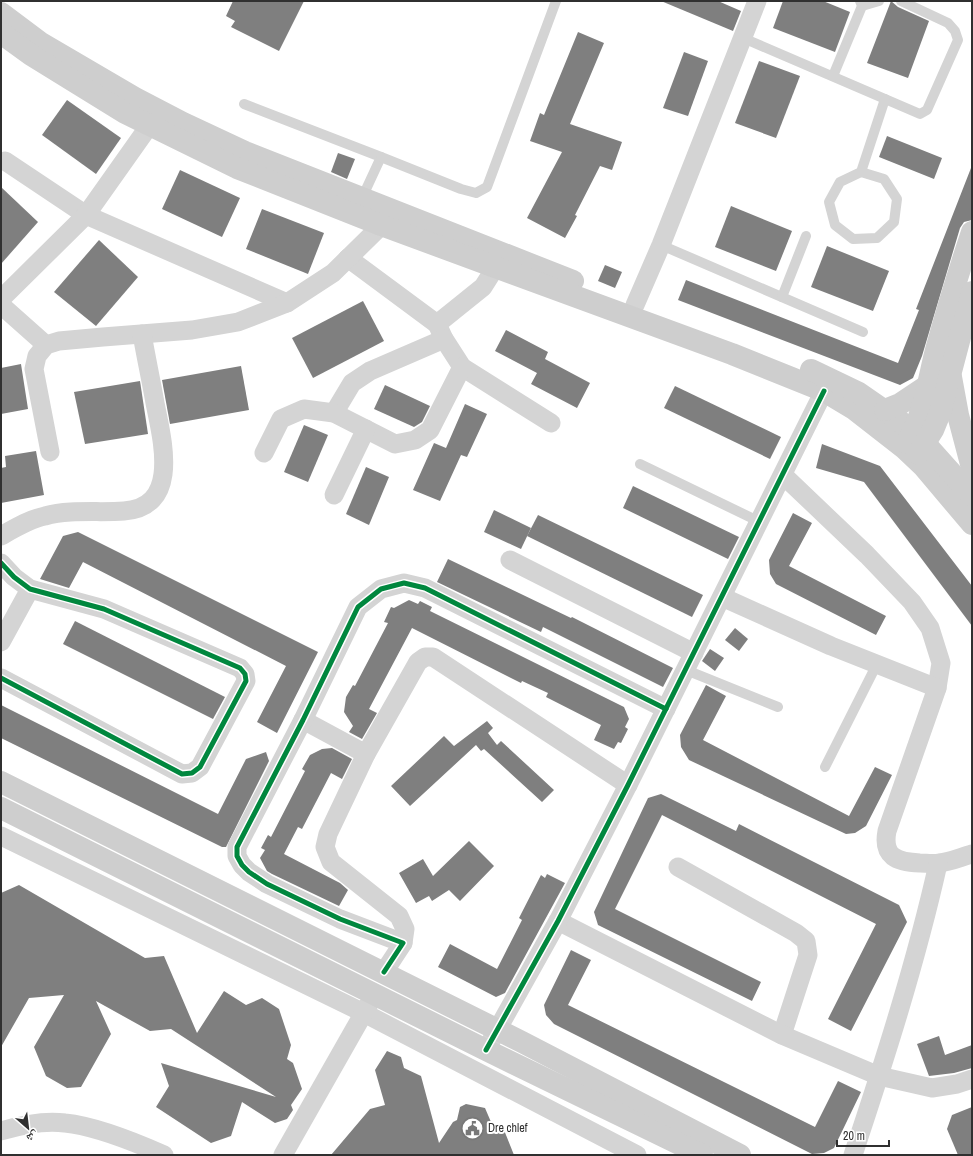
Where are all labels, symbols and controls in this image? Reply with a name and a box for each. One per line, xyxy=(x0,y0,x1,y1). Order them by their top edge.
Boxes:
north arrow xyxy=(8,1108,48,1148)
public building icon: Dre chlef xyxy=(459,1115,485,1141)
place label: Dre chlef xyxy=(488,1120,528,1136)
scale bar xyxy=(837,1122,889,1148)
text: ش xyxy=(23,1127,41,1146)
text: 20 m xyxy=(843,1128,865,1144)

